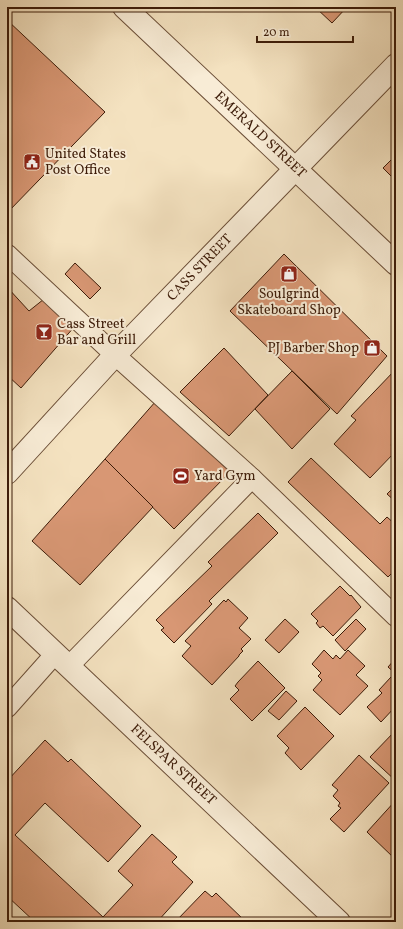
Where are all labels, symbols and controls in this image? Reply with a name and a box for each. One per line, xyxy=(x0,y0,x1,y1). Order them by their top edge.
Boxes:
scale bar xyxy=(257,18,353,44)
text: 20 m xyxy=(263,25,290,41)
street label: EMERALD STREET xyxy=(210,87,310,183)
place label: United States Post Office xyxy=(45,145,126,180)
public building icon: United States Post Office xyxy=(22,152,42,172)
street label: CASS STREET xyxy=(163,230,237,306)
shop icon: Soulgrind Skateboard Shop xyxy=(279,264,299,284)
place label: Soulgrind Skateboard Shop xyxy=(237,285,341,320)
place label: Cass Street Bar and Grill xyxy=(57,315,136,350)
bar icon: Cass Street Bar and Grill xyxy=(34,322,54,342)
shop icon: PJ Barber Shop xyxy=(362,338,382,358)
place label: PJ Barber Shop xyxy=(267,339,359,358)
sports icon: Yard Gym xyxy=(171,466,191,486)
place label: Yard Gym xyxy=(194,467,256,486)
street label: FELSPAR STREET xyxy=(126,720,220,810)

